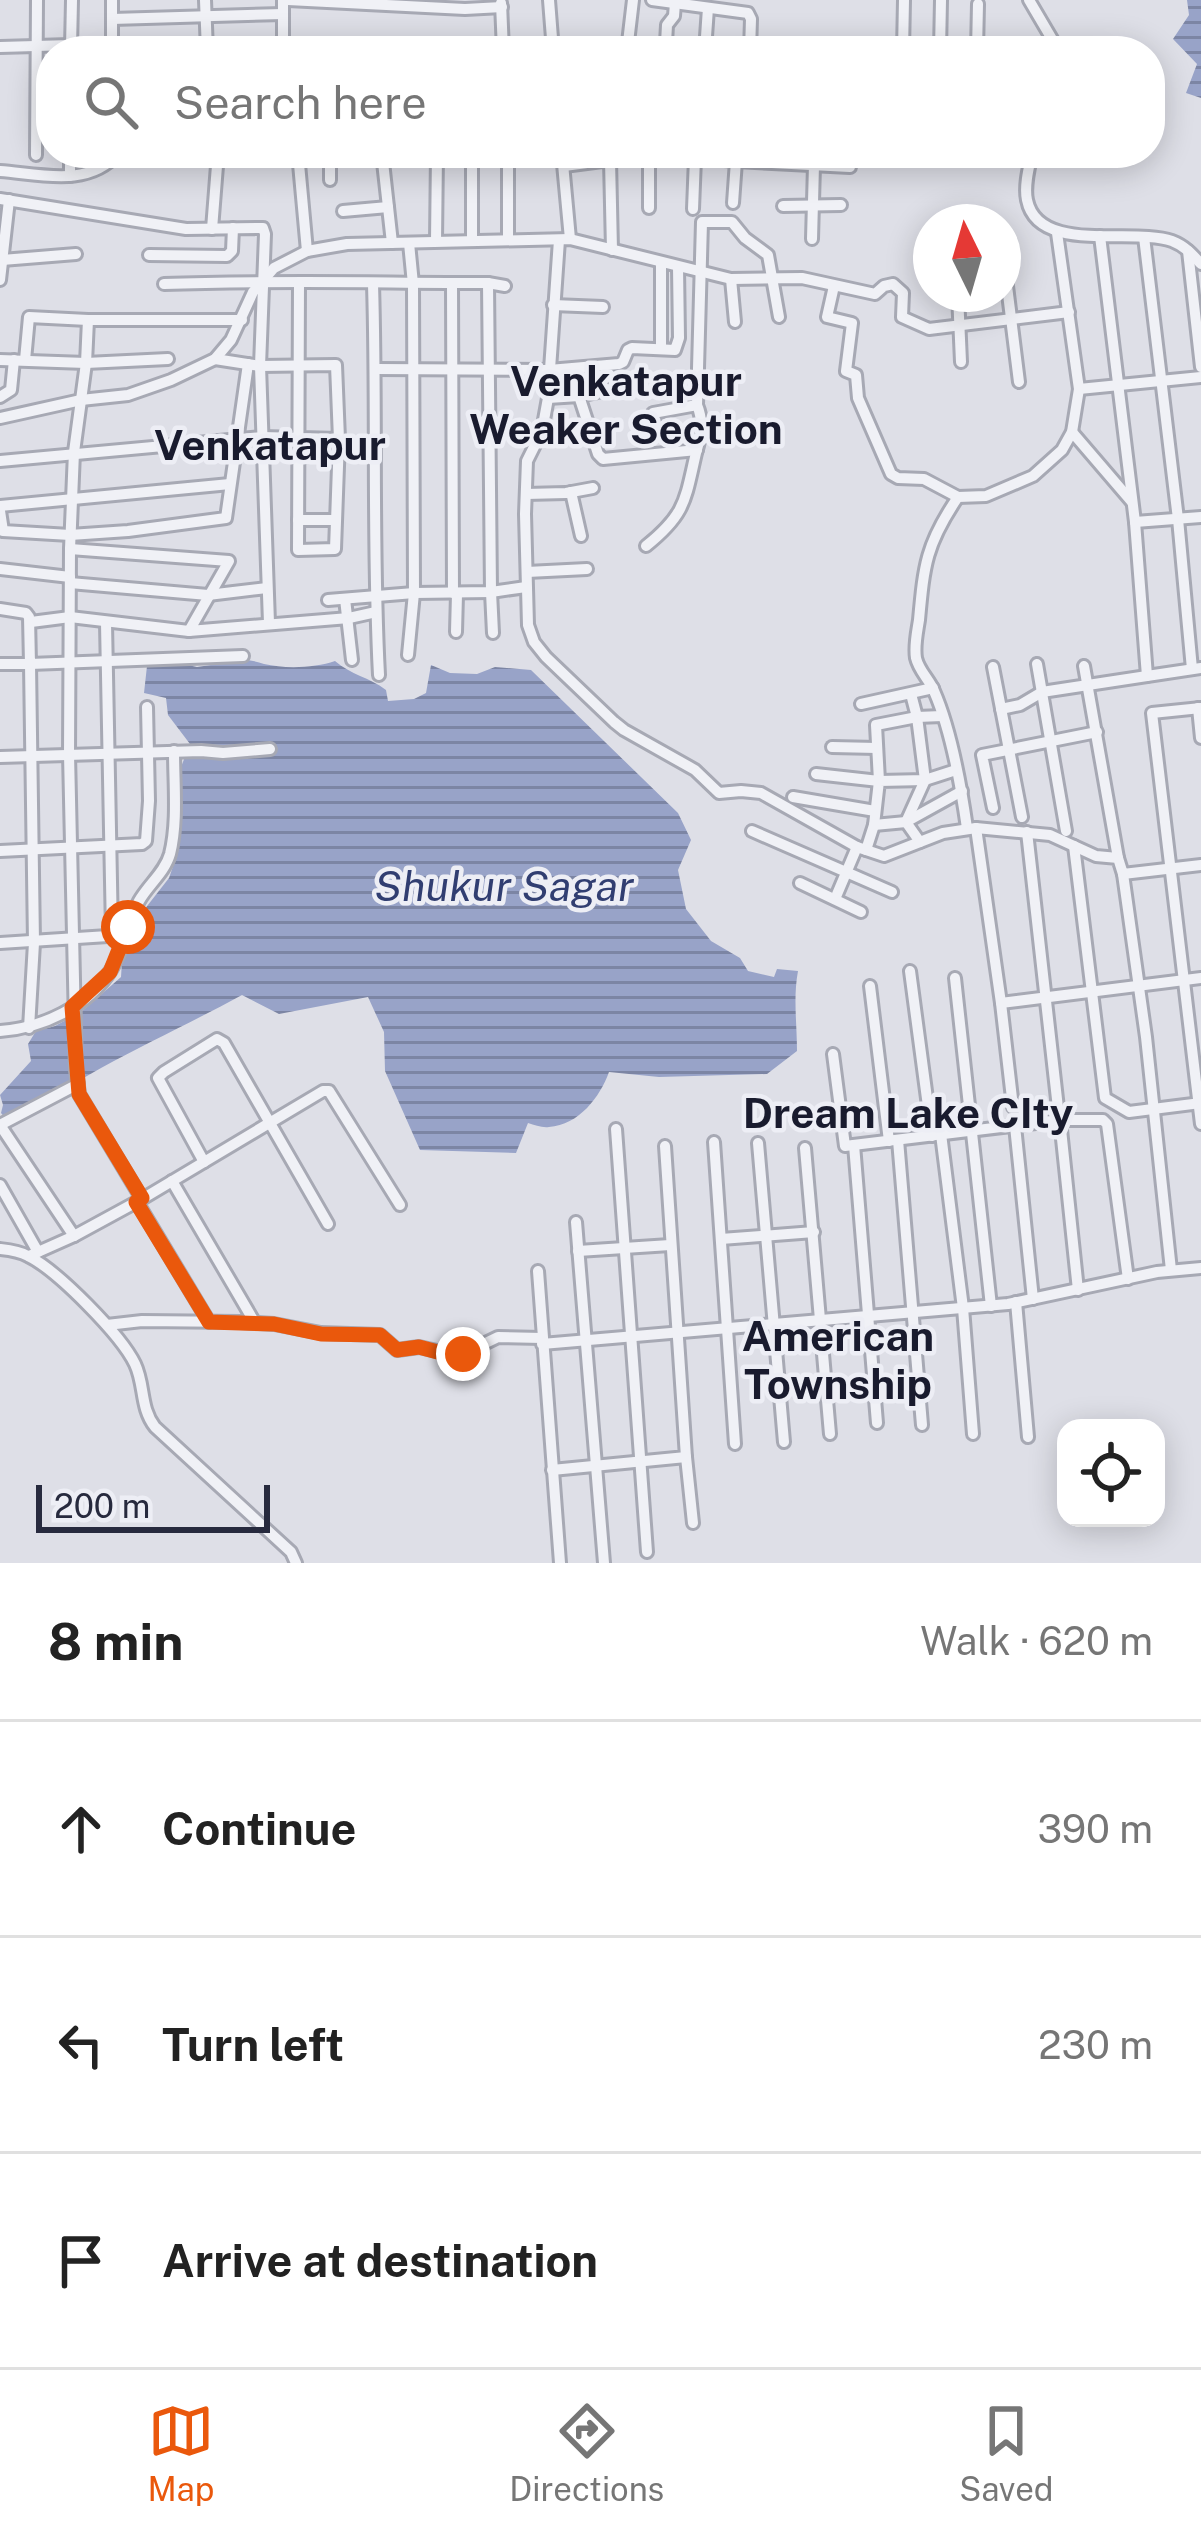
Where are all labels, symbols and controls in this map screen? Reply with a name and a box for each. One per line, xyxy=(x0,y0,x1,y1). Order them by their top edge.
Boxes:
search box xyxy=(36,36,1165,168)
icon: search xyxy=(78,69,144,135)
text: Search here xyxy=(174,76,427,129)
north arrow xyxy=(913,204,1021,312)
district label: Venkatapur Weaker Section xyxy=(469,356,783,453)
district label: Venkatapur xyxy=(154,420,386,469)
water label: Shukur Sagar xyxy=(374,861,635,910)
route start xyxy=(101,900,155,954)
district label: Dream Lake CIty xyxy=(743,1088,1074,1137)
district label: American Township xyxy=(742,1311,934,1408)
route end xyxy=(436,1327,490,1381)
map controls xyxy=(1057,1419,1165,1527)
button: locate xyxy=(1057,1419,1165,1527)
scale bar xyxy=(36,1479,270,1532)
text: 200 m xyxy=(54,1487,150,1525)
text: 8 min xyxy=(48,1612,183,1671)
text: Walk · 620 m xyxy=(920,1618,1153,1664)
icon: ahead xyxy=(48,1796,114,1862)
text: Continue xyxy=(162,1802,356,1855)
text: 390 m xyxy=(1038,1806,1153,1852)
icon: left xyxy=(48,2012,114,2078)
text: Turn left xyxy=(162,2018,344,2071)
text: 230 m xyxy=(1038,2022,1153,2068)
icon: arrive xyxy=(48,2228,114,2294)
text: Arrive at destination xyxy=(162,2234,598,2287)
tab: Map xyxy=(147,2398,214,2508)
tab: Directions xyxy=(509,2398,664,2508)
tab: Saved xyxy=(959,2398,1054,2508)

